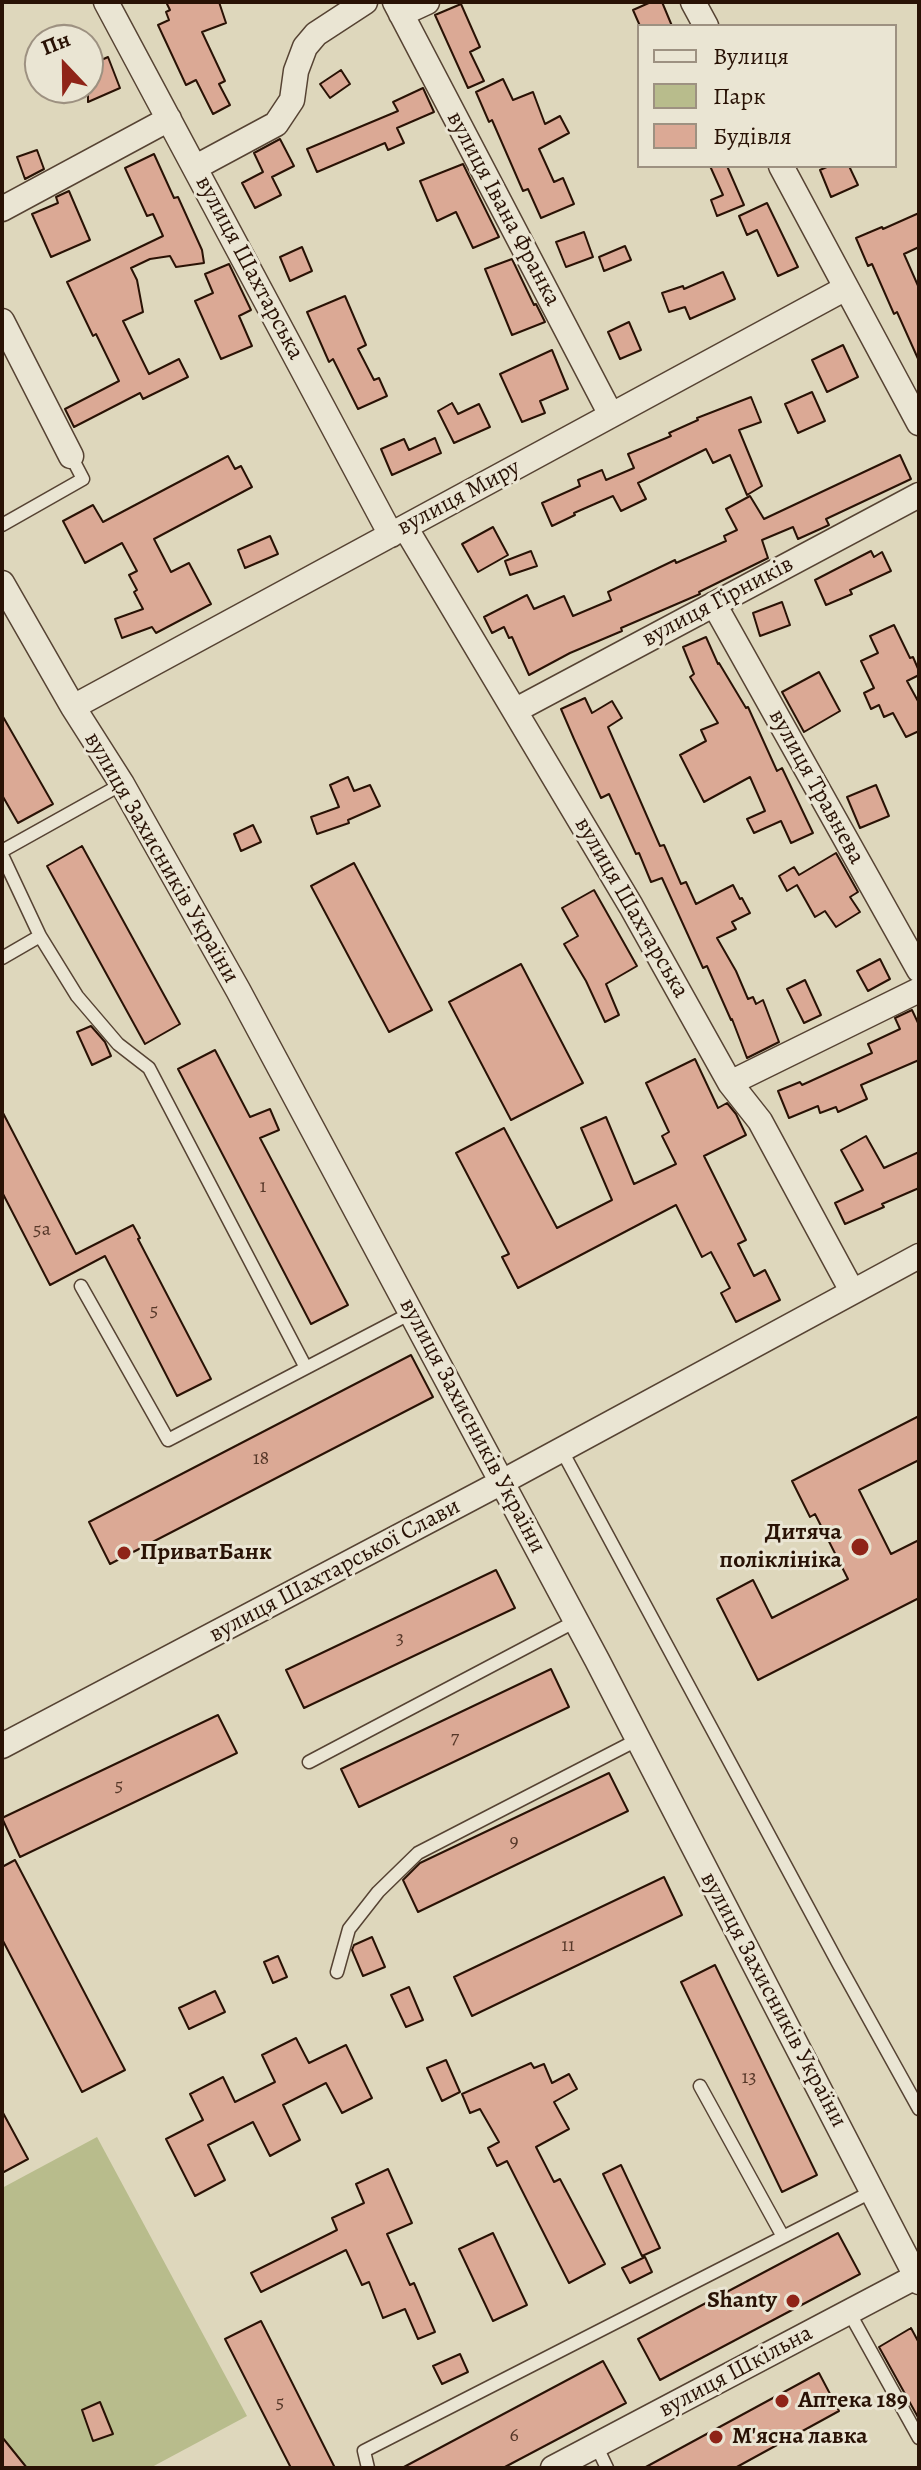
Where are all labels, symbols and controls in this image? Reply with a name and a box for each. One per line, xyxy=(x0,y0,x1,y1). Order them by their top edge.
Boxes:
north arrow xyxy=(24,24,104,104)
text: Пн xyxy=(37,24,75,63)
legend xyxy=(637,24,897,168)
text: Вулиця xyxy=(713,40,789,72)
text: Парк xyxy=(713,80,766,112)
street label: вулиця Івана Франка xyxy=(440,107,566,311)
text: Будівля xyxy=(713,120,792,152)
street label: вулиця Шахтарська xyxy=(188,171,310,365)
street label: вулиця Миру xyxy=(393,454,525,542)
street label: вулиця Гірників xyxy=(638,550,798,654)
street label: вулиця Травнева xyxy=(762,704,870,870)
street label: вулиця Захисників України xyxy=(77,727,245,989)
street label: вулиця Шахтарська xyxy=(567,812,695,1004)
house number: 1 xyxy=(260,1175,266,1199)
house number: 5а xyxy=(33,1218,51,1242)
street label: вулиця Захисників України xyxy=(392,1293,552,1559)
house number: 5 xyxy=(150,1299,158,1323)
house number: 18 xyxy=(253,1447,269,1471)
street label: вулиця Шахтарської Слави xyxy=(205,1493,465,1649)
place label: Дитяча поліклініка xyxy=(719,1519,842,1575)
marker: Дитяча поліклініка xyxy=(849,1536,871,1558)
place label: ПриватБанк xyxy=(140,1539,272,1567)
marker: ПриватБанк xyxy=(115,1544,133,1562)
house number: 3 xyxy=(396,1627,404,1651)
house number: 7 xyxy=(451,1726,459,1750)
house number: 5 xyxy=(115,1774,123,1798)
house number: 9 xyxy=(509,1830,519,1854)
street label: вулиця Захисників України xyxy=(693,1867,853,2133)
house number: 11 xyxy=(561,1934,575,1958)
house number: 13 xyxy=(741,2066,757,2090)
place label: Shanty xyxy=(707,2287,777,2315)
marker: Shanty xyxy=(784,2292,802,2310)
street label: вулиця Шкільна xyxy=(654,2319,818,2425)
place label: Аптека 189 xyxy=(798,2387,908,2415)
house number: 5 xyxy=(276,2391,284,2415)
marker: Аптека 189 xyxy=(773,2392,791,2410)
place label: М'ясна лавка xyxy=(732,2423,868,2451)
house number: 6 xyxy=(509,2424,519,2448)
marker: М'ясна лавка xyxy=(707,2428,725,2446)

